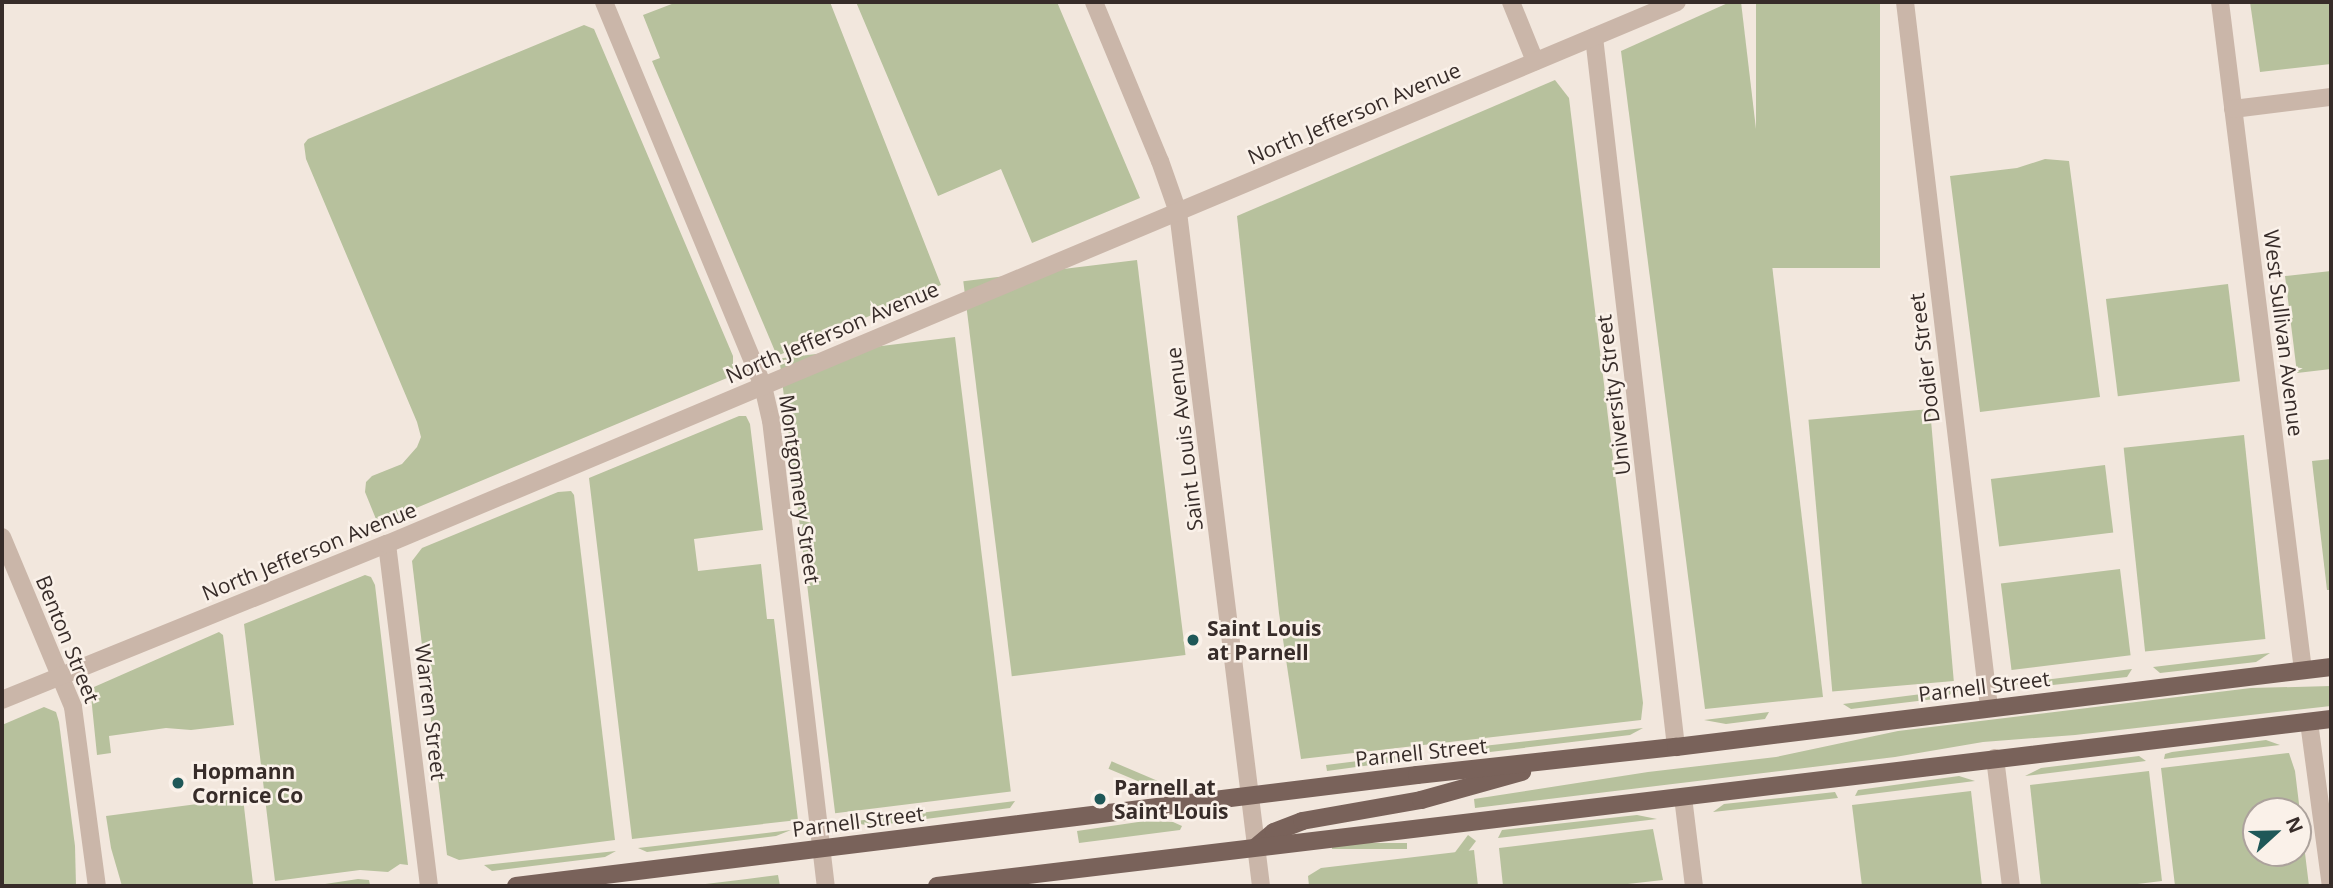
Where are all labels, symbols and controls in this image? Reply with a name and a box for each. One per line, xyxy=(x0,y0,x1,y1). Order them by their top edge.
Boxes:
street label: North Jefferson Avenue xyxy=(1244,57,1464,169)
street label: West Sullivan Avenue xyxy=(2259,228,2309,438)
street label: North Jefferson Avenue xyxy=(722,276,942,388)
street label: Dodier Street xyxy=(1904,292,1944,424)
street label: University Street xyxy=(1591,313,1635,477)
street label: Saint Louis Avenue xyxy=(1160,346,1208,532)
street label: Montgomery Street xyxy=(774,393,826,585)
street label: North Jefferson Avenue xyxy=(198,496,420,606)
street label: Benton Street xyxy=(31,572,105,706)
place label: Saint Louis at Parnell xyxy=(1207,615,1322,665)
marker: Saint Louis at Parnell xyxy=(1185,632,1201,648)
street label: Warren Street xyxy=(410,642,452,782)
street label: Parnell Street xyxy=(1917,665,2051,707)
street label: Parnell Street xyxy=(1354,733,1488,771)
place label: Hopmann Cornice Co xyxy=(192,758,303,808)
place label: Parnell at Saint Louis xyxy=(1114,774,1229,824)
marker: Hopmann Cornice Co xyxy=(170,775,186,791)
marker: Parnell at Saint Louis xyxy=(1092,791,1108,807)
north arrow xyxy=(2242,797,2312,867)
street label: Parnell Street xyxy=(791,800,925,842)
text: N xyxy=(2280,813,2310,837)

